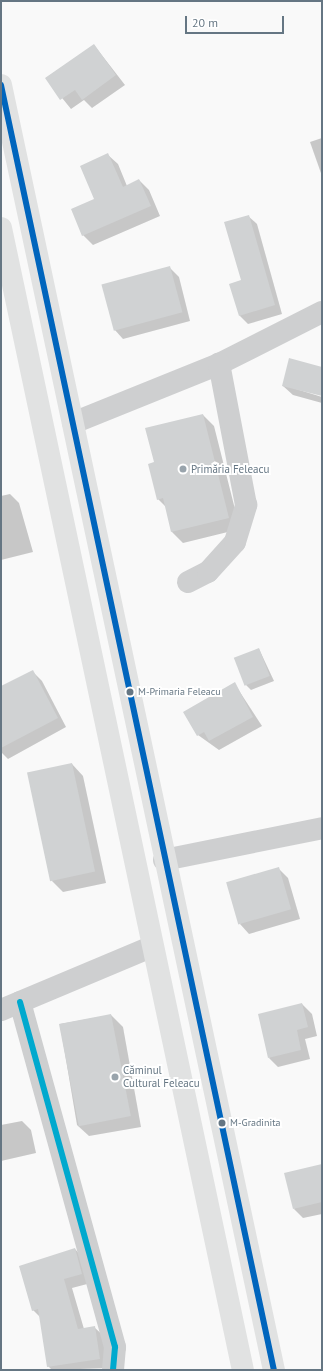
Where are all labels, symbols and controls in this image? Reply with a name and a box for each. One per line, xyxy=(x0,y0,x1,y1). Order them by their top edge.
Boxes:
scale bar xyxy=(187,8,286,34)
text: 20 m xyxy=(192,15,218,30)
place label: Primăria Feleacu xyxy=(191,462,269,476)
marker: Primăria Feleacu xyxy=(178,464,188,474)
place label: M-Primaria Feleacu xyxy=(138,686,221,698)
marker: M-Primaria Feleacu xyxy=(125,687,135,697)
place label: Căminul Cultural Feleacu xyxy=(123,1064,200,1090)
marker: Căminul Cultural Feleacu xyxy=(110,1072,120,1082)
place label: M-Gradinita xyxy=(230,1117,281,1129)
marker: M-Gradinita xyxy=(217,1118,227,1128)

